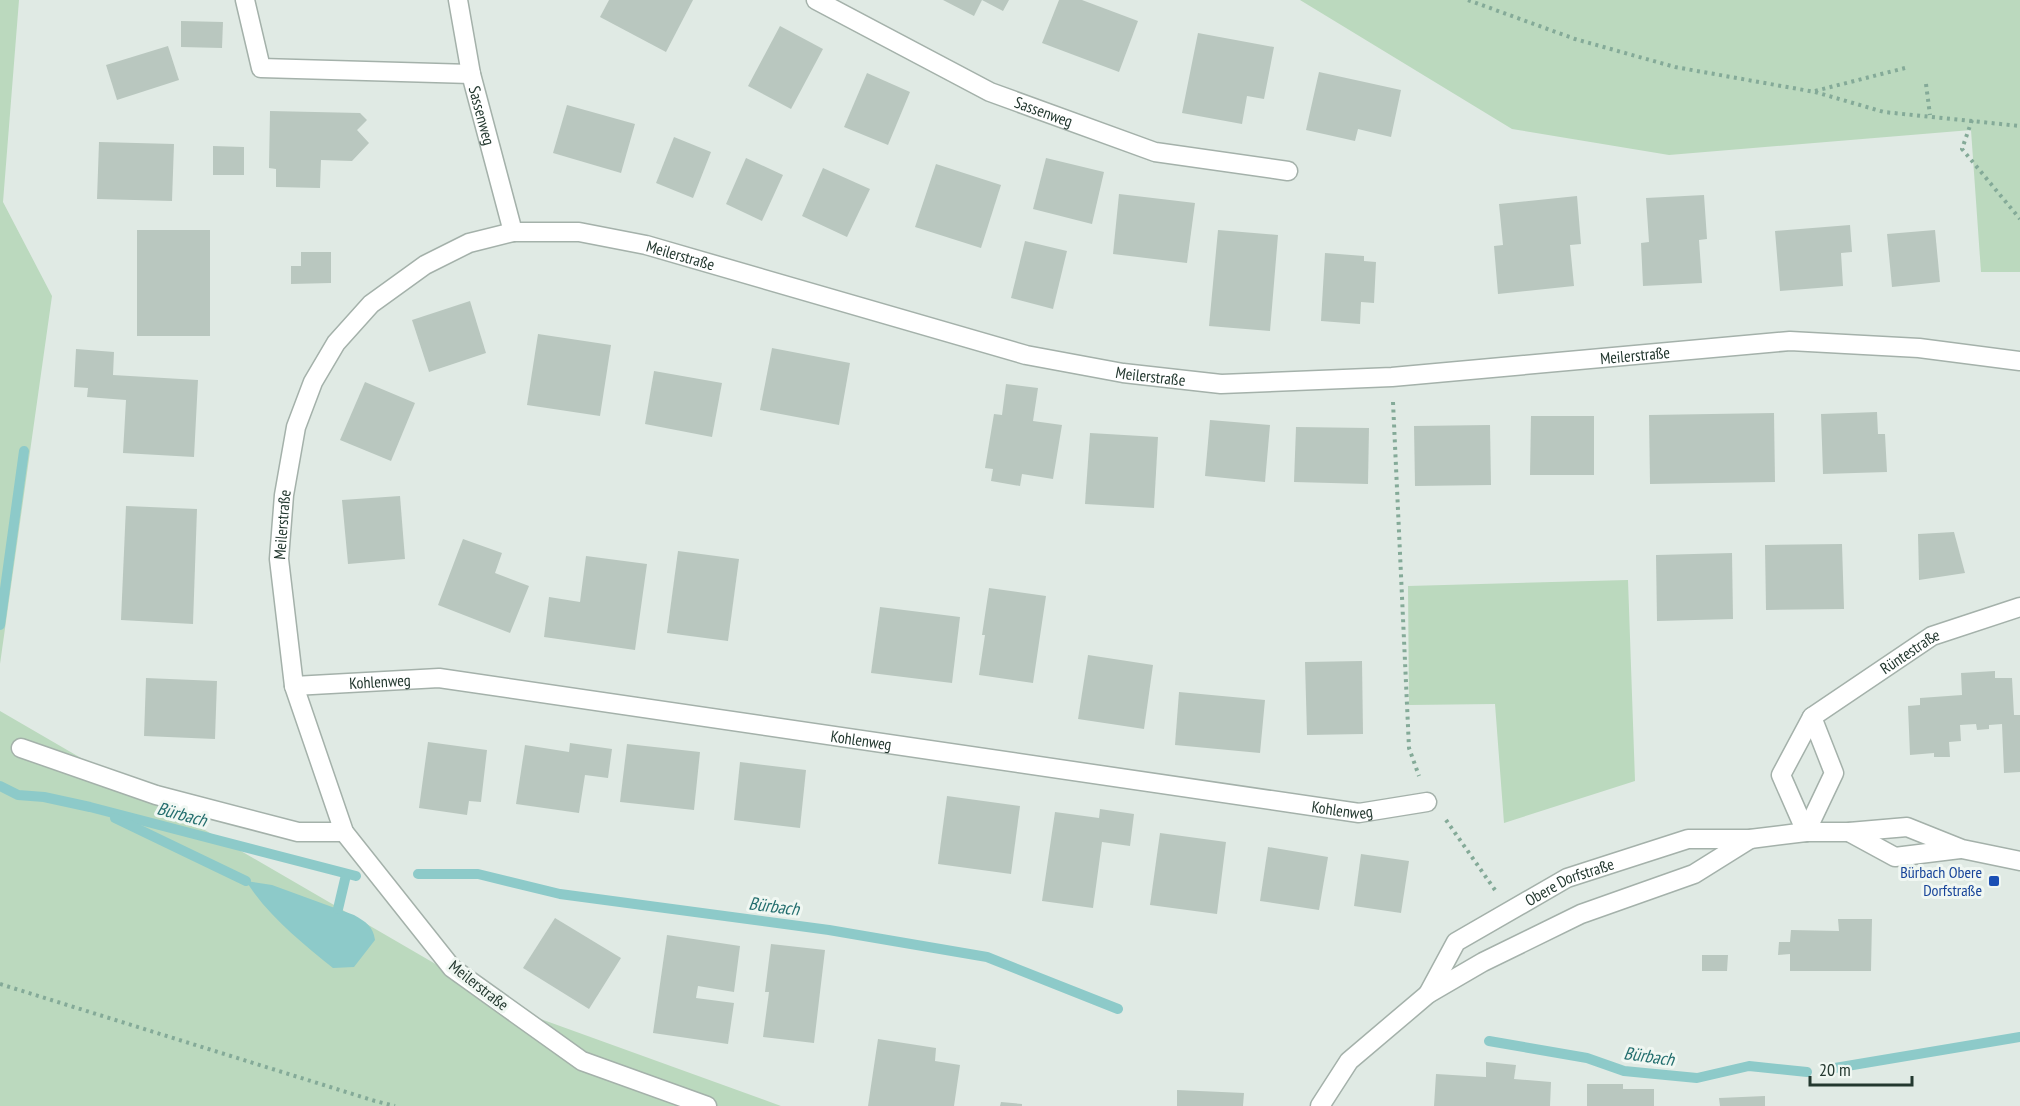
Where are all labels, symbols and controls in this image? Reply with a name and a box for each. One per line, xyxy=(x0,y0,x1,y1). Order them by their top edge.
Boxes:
street label: Sassenweg xyxy=(465,84,499,147)
street label: Sassenweg xyxy=(1012,92,1076,131)
street label: Meilerstraße xyxy=(644,236,717,274)
street label: Meilerstraße xyxy=(1599,342,1671,368)
street label: Meilerstraße xyxy=(1114,362,1187,390)
street label: Meilerstraße xyxy=(269,488,295,560)
street label: Rüntestraße xyxy=(1876,624,1942,678)
street label: Kohlenweg xyxy=(349,670,411,693)
street label: Kohlenweg xyxy=(829,726,893,754)
water label: Bürbach xyxy=(155,796,210,832)
street label: Kohlenweg xyxy=(1310,796,1374,823)
street label: Obere Dorfstraße xyxy=(1521,854,1616,910)
place label: Bürbach Obere Dorfstraße xyxy=(1900,862,1982,900)
marker: Bürbach Obere Dorfstraße xyxy=(1987,874,2001,888)
water label: Bürbach xyxy=(748,892,802,921)
street label: Meilerstraße xyxy=(445,956,513,1014)
water label: Bürbach xyxy=(1622,1041,1677,1071)
scale bar xyxy=(1810,1049,1912,1087)
text: 20 m xyxy=(1819,1058,1851,1081)

